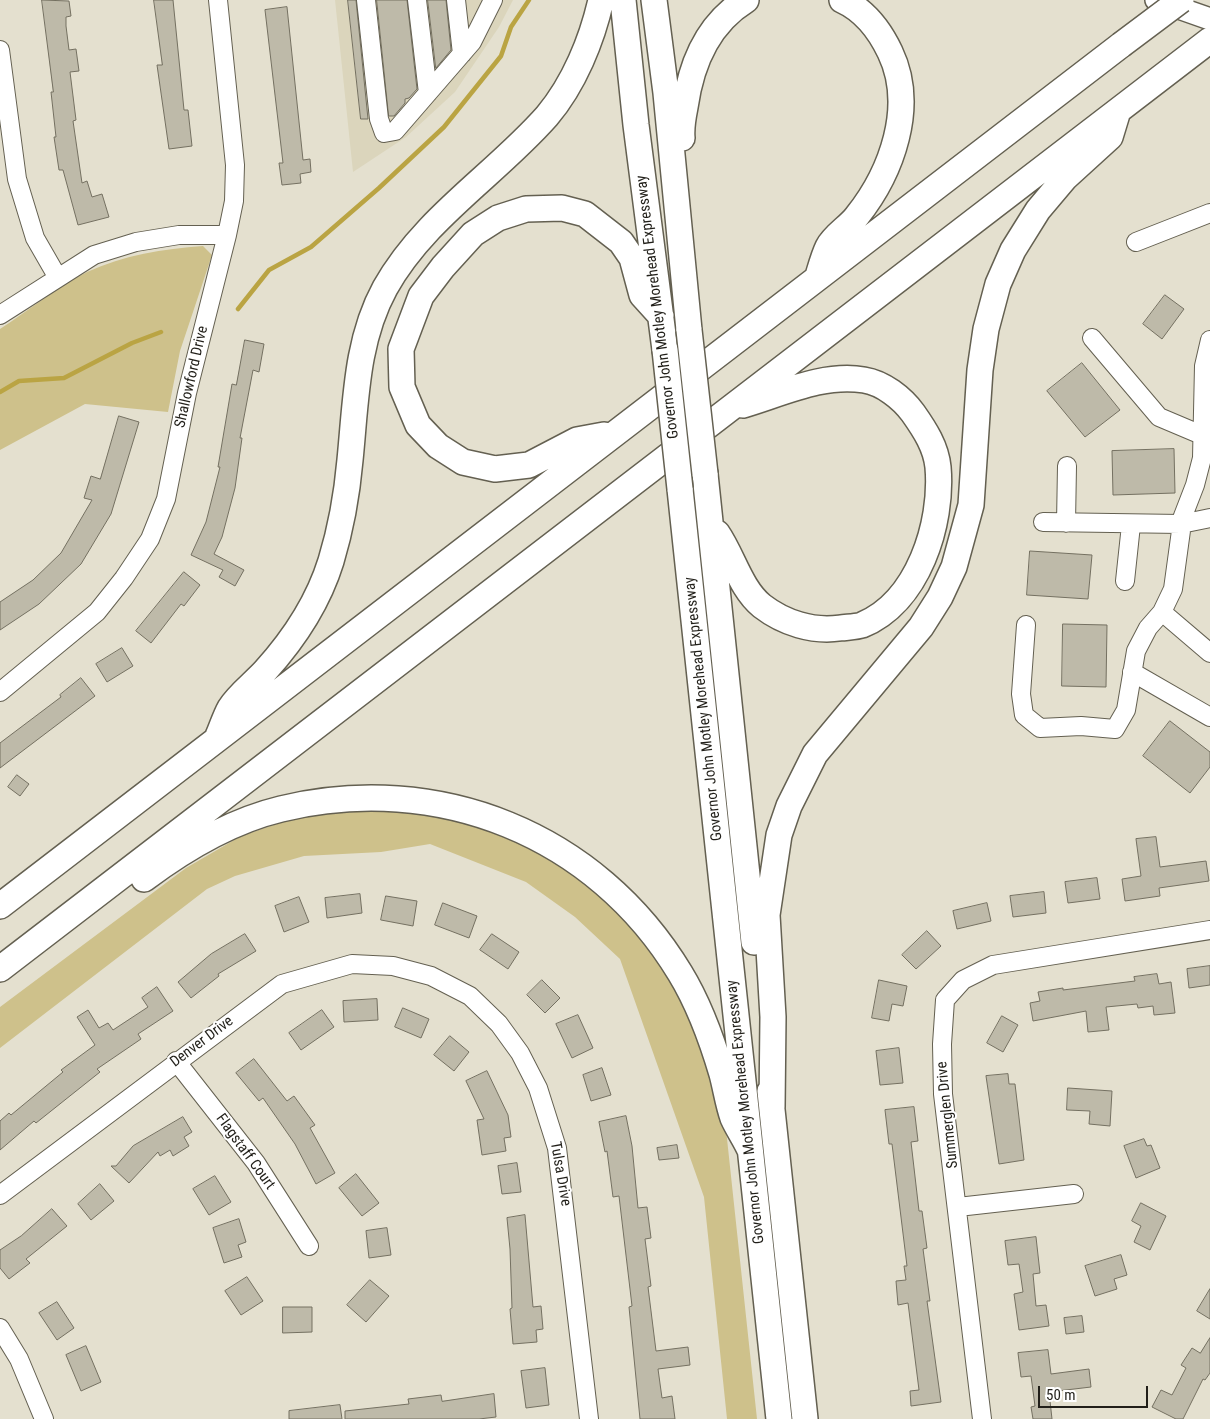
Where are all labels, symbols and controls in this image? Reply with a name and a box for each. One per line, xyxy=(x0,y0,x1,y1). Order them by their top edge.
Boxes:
street label: Governor John Motley Morehead Expressway xyxy=(633,174,683,440)
street label: Shallowford Drive xyxy=(172,324,212,430)
street label: Governor John Motley Morehead Expressway xyxy=(681,576,727,842)
street label: Governor John Motley Morehead Expressway xyxy=(723,979,769,1245)
street label: Denver Drive xyxy=(167,1012,237,1072)
street label: Summerglen Drive xyxy=(933,1061,963,1169)
street label: Flagstaff Court xyxy=(211,1111,279,1193)
street label: Tulsa Drive xyxy=(545,1140,575,1208)
scale bar xyxy=(1040,1376,1150,1408)
text: 50 m xyxy=(1046,1386,1076,1404)

